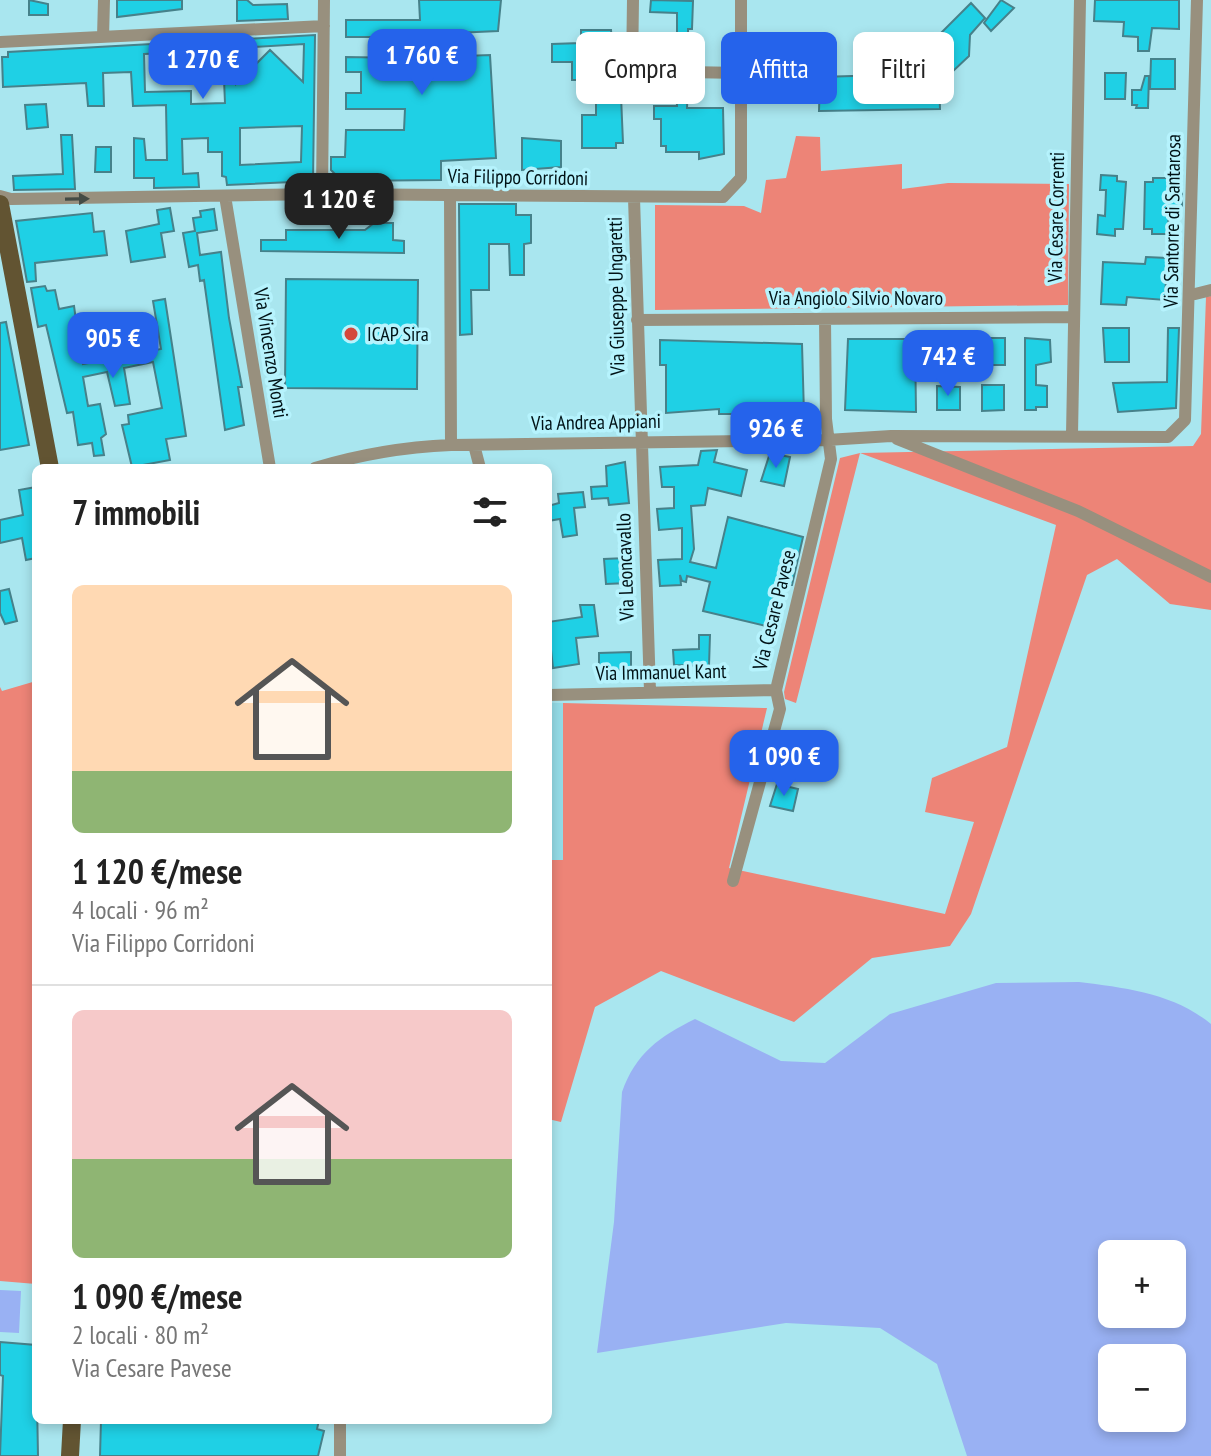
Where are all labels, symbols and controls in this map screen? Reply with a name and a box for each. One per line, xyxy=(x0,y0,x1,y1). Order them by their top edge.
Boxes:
pin: 1 760 € xyxy=(348,29,496,97)
chip: Compra xyxy=(576,32,705,104)
chip: Affitta xyxy=(721,32,837,104)
chip: Filtri xyxy=(853,32,954,104)
pin: 1 270 € xyxy=(129,33,277,101)
text: 1 760 € xyxy=(386,38,458,71)
text: 1 270 € xyxy=(167,42,239,75)
street label: Via Santorre di Santarosa xyxy=(1157,134,1187,309)
street label: Via Cesare Correnti xyxy=(1042,152,1070,283)
street label: Via Filippo Corridoni xyxy=(446,163,589,191)
pin: 1 120 € xyxy=(265,173,413,241)
text: 1 120 € xyxy=(303,182,375,215)
one-way arrow xyxy=(65,192,90,205)
street label: Via Giuseppe Ungaretti xyxy=(602,217,630,376)
street label: Via Vincenzo Monti xyxy=(248,285,294,420)
street label: Via Angiolo Silvio Novaro xyxy=(768,285,943,311)
pin: 905 € xyxy=(57,312,169,380)
text: 905 € xyxy=(85,321,141,354)
place label: ICAP Sira xyxy=(367,321,429,347)
marker: ICAP Sira xyxy=(342,325,360,343)
pin: 742 € xyxy=(892,330,1004,398)
text: 742 € xyxy=(920,339,976,372)
pin: 926 € xyxy=(720,402,832,470)
street label: Via Andrea Appiani xyxy=(530,408,661,436)
text: 926 € xyxy=(748,411,804,444)
text: 7 immobili xyxy=(72,490,200,534)
icon: filters xyxy=(468,490,512,534)
street label: Via Leoncavallo xyxy=(610,513,640,622)
street label: Via Cesare Pavese xyxy=(746,547,801,674)
icon: home xyxy=(220,637,364,781)
street label: Via Immanuel Kant xyxy=(594,658,727,686)
pin: 1 090 € xyxy=(710,730,858,798)
text: 1 090 € xyxy=(748,739,820,772)
text: 1 120 €/mese xyxy=(72,849,243,893)
text: 4 locali · 96 m² xyxy=(72,893,209,926)
text: Via Filippo Corridoni xyxy=(72,926,255,959)
icon: home xyxy=(220,1062,364,1206)
map controls xyxy=(1098,1240,1186,1432)
button: + xyxy=(1098,1240,1186,1328)
text: 1 090 €/mese xyxy=(72,1274,243,1318)
text: 2 locali · 80 m² xyxy=(72,1318,209,1351)
button: − xyxy=(1098,1344,1186,1432)
text: Via Cesare Pavese xyxy=(72,1351,232,1384)

